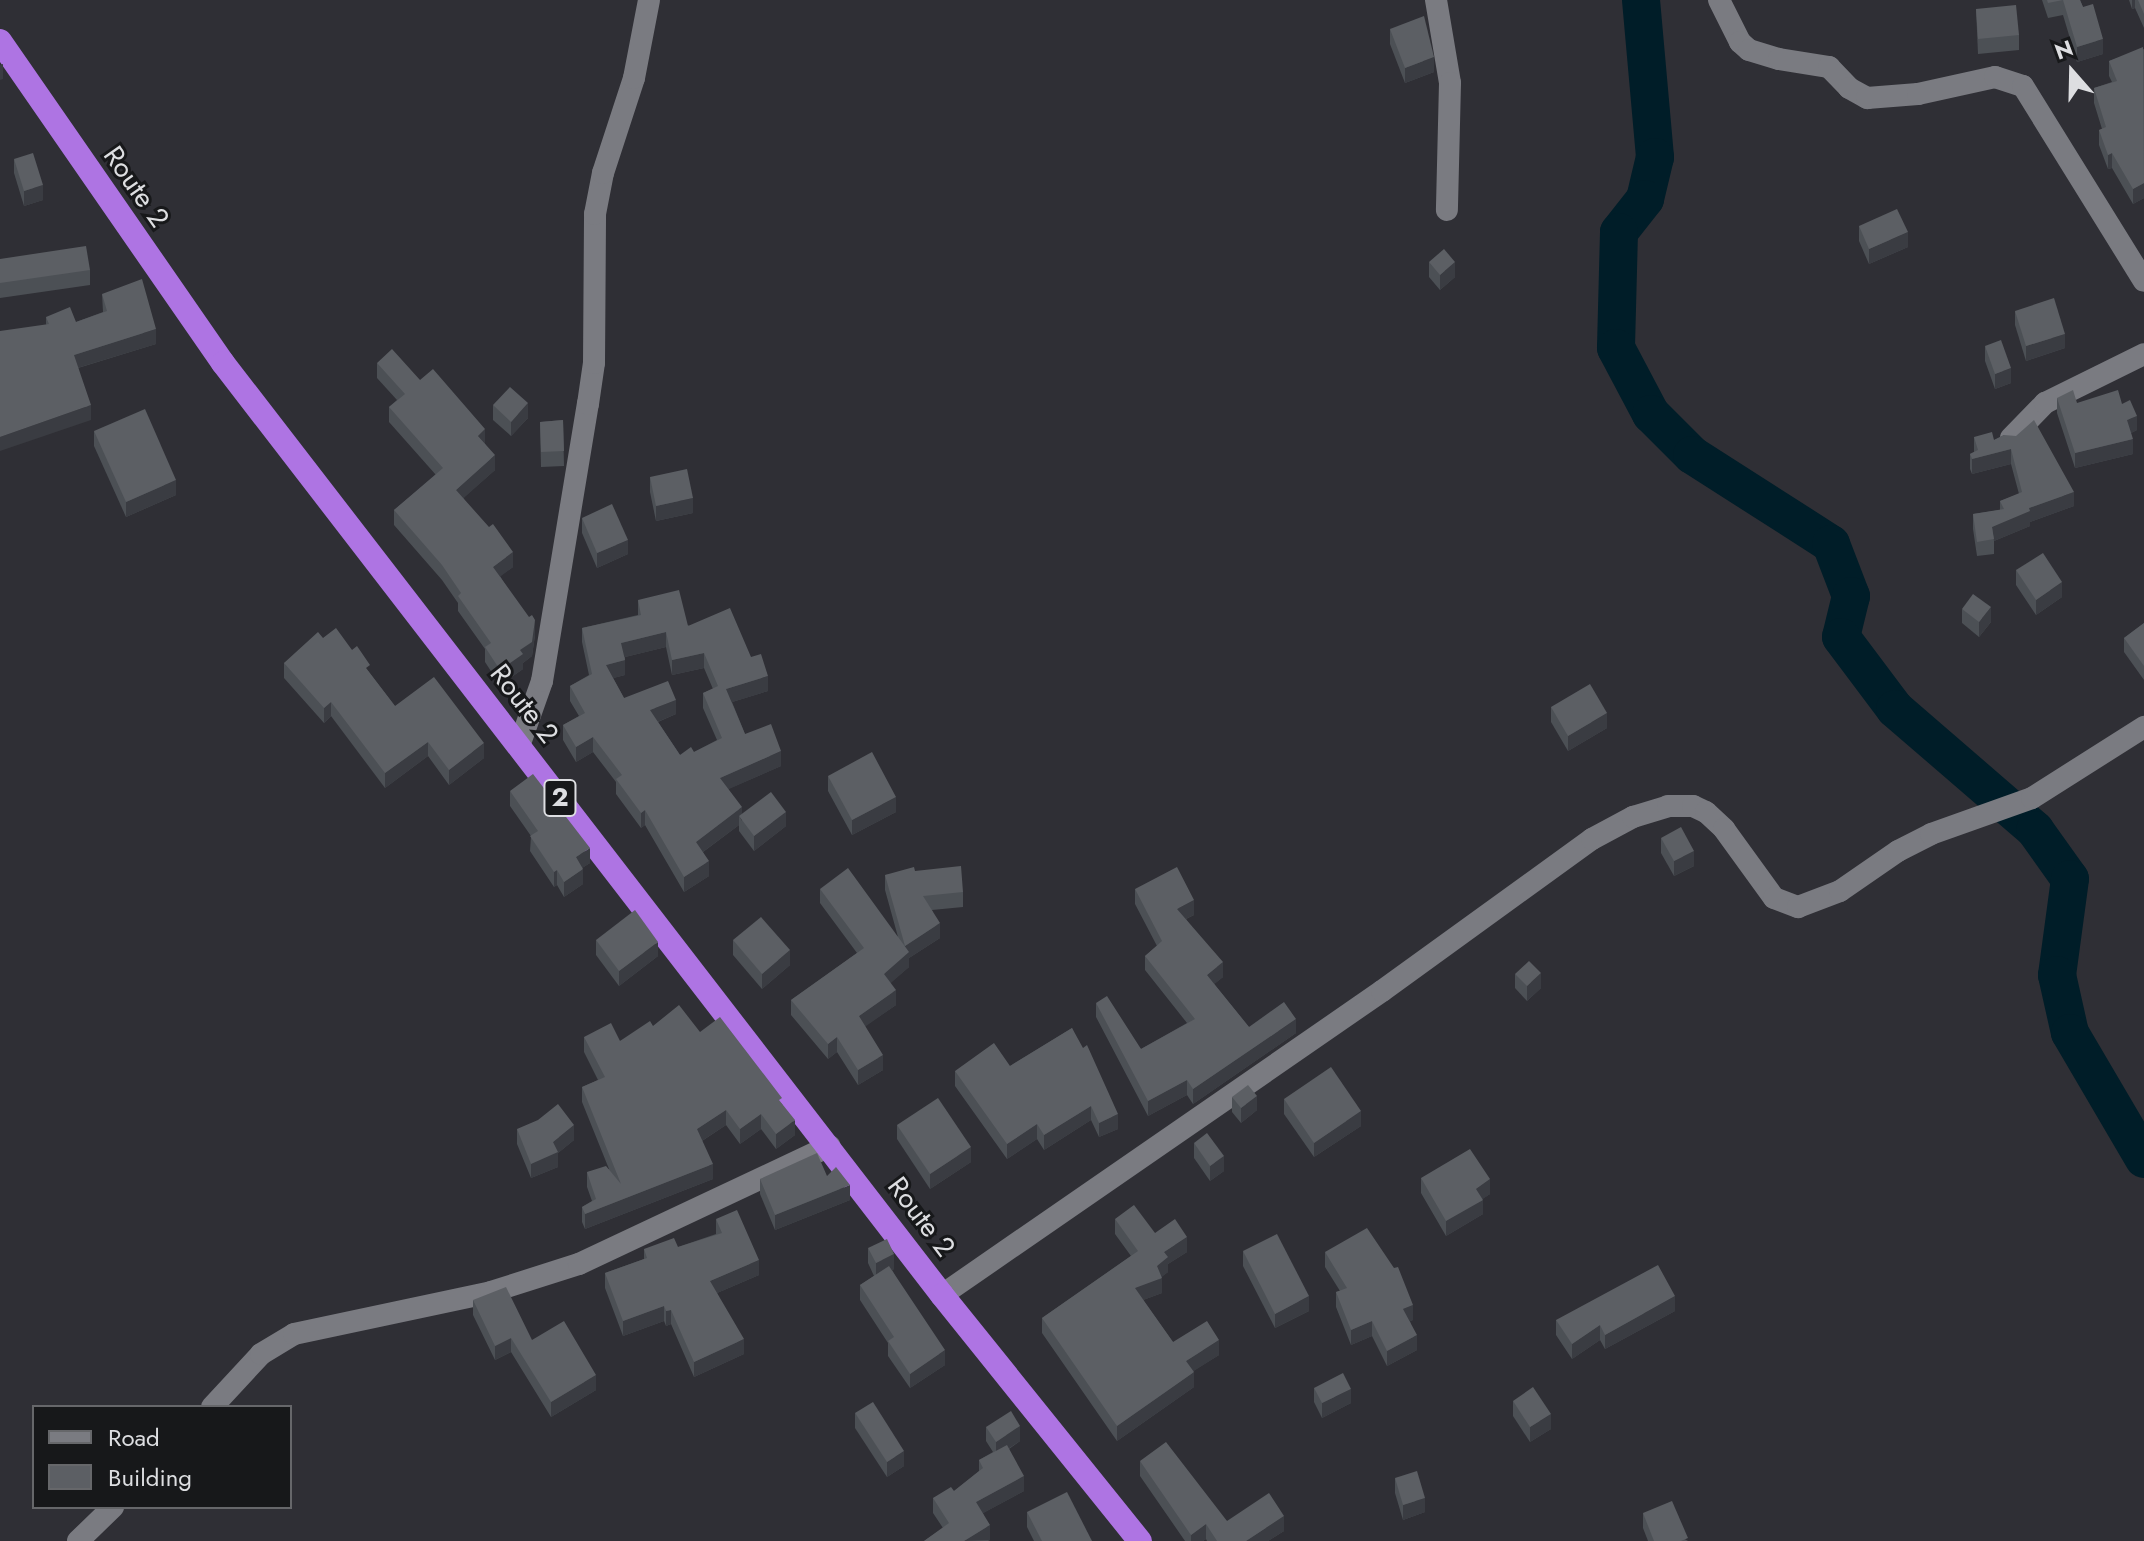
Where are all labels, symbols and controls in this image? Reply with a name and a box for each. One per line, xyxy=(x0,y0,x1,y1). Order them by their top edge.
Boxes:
text: N xyxy=(2050,31,2077,67)
north arrow xyxy=(2032,32,2112,112)
street label: Route 2 xyxy=(96,140,176,234)
street label: Route 2 xyxy=(483,658,565,750)
road number: 2 xyxy=(542,776,578,820)
street label: Route 2 xyxy=(880,1170,962,1264)
legend xyxy=(32,1405,292,1509)
text: Road xyxy=(108,1420,160,1455)
text: Building xyxy=(108,1460,192,1495)

